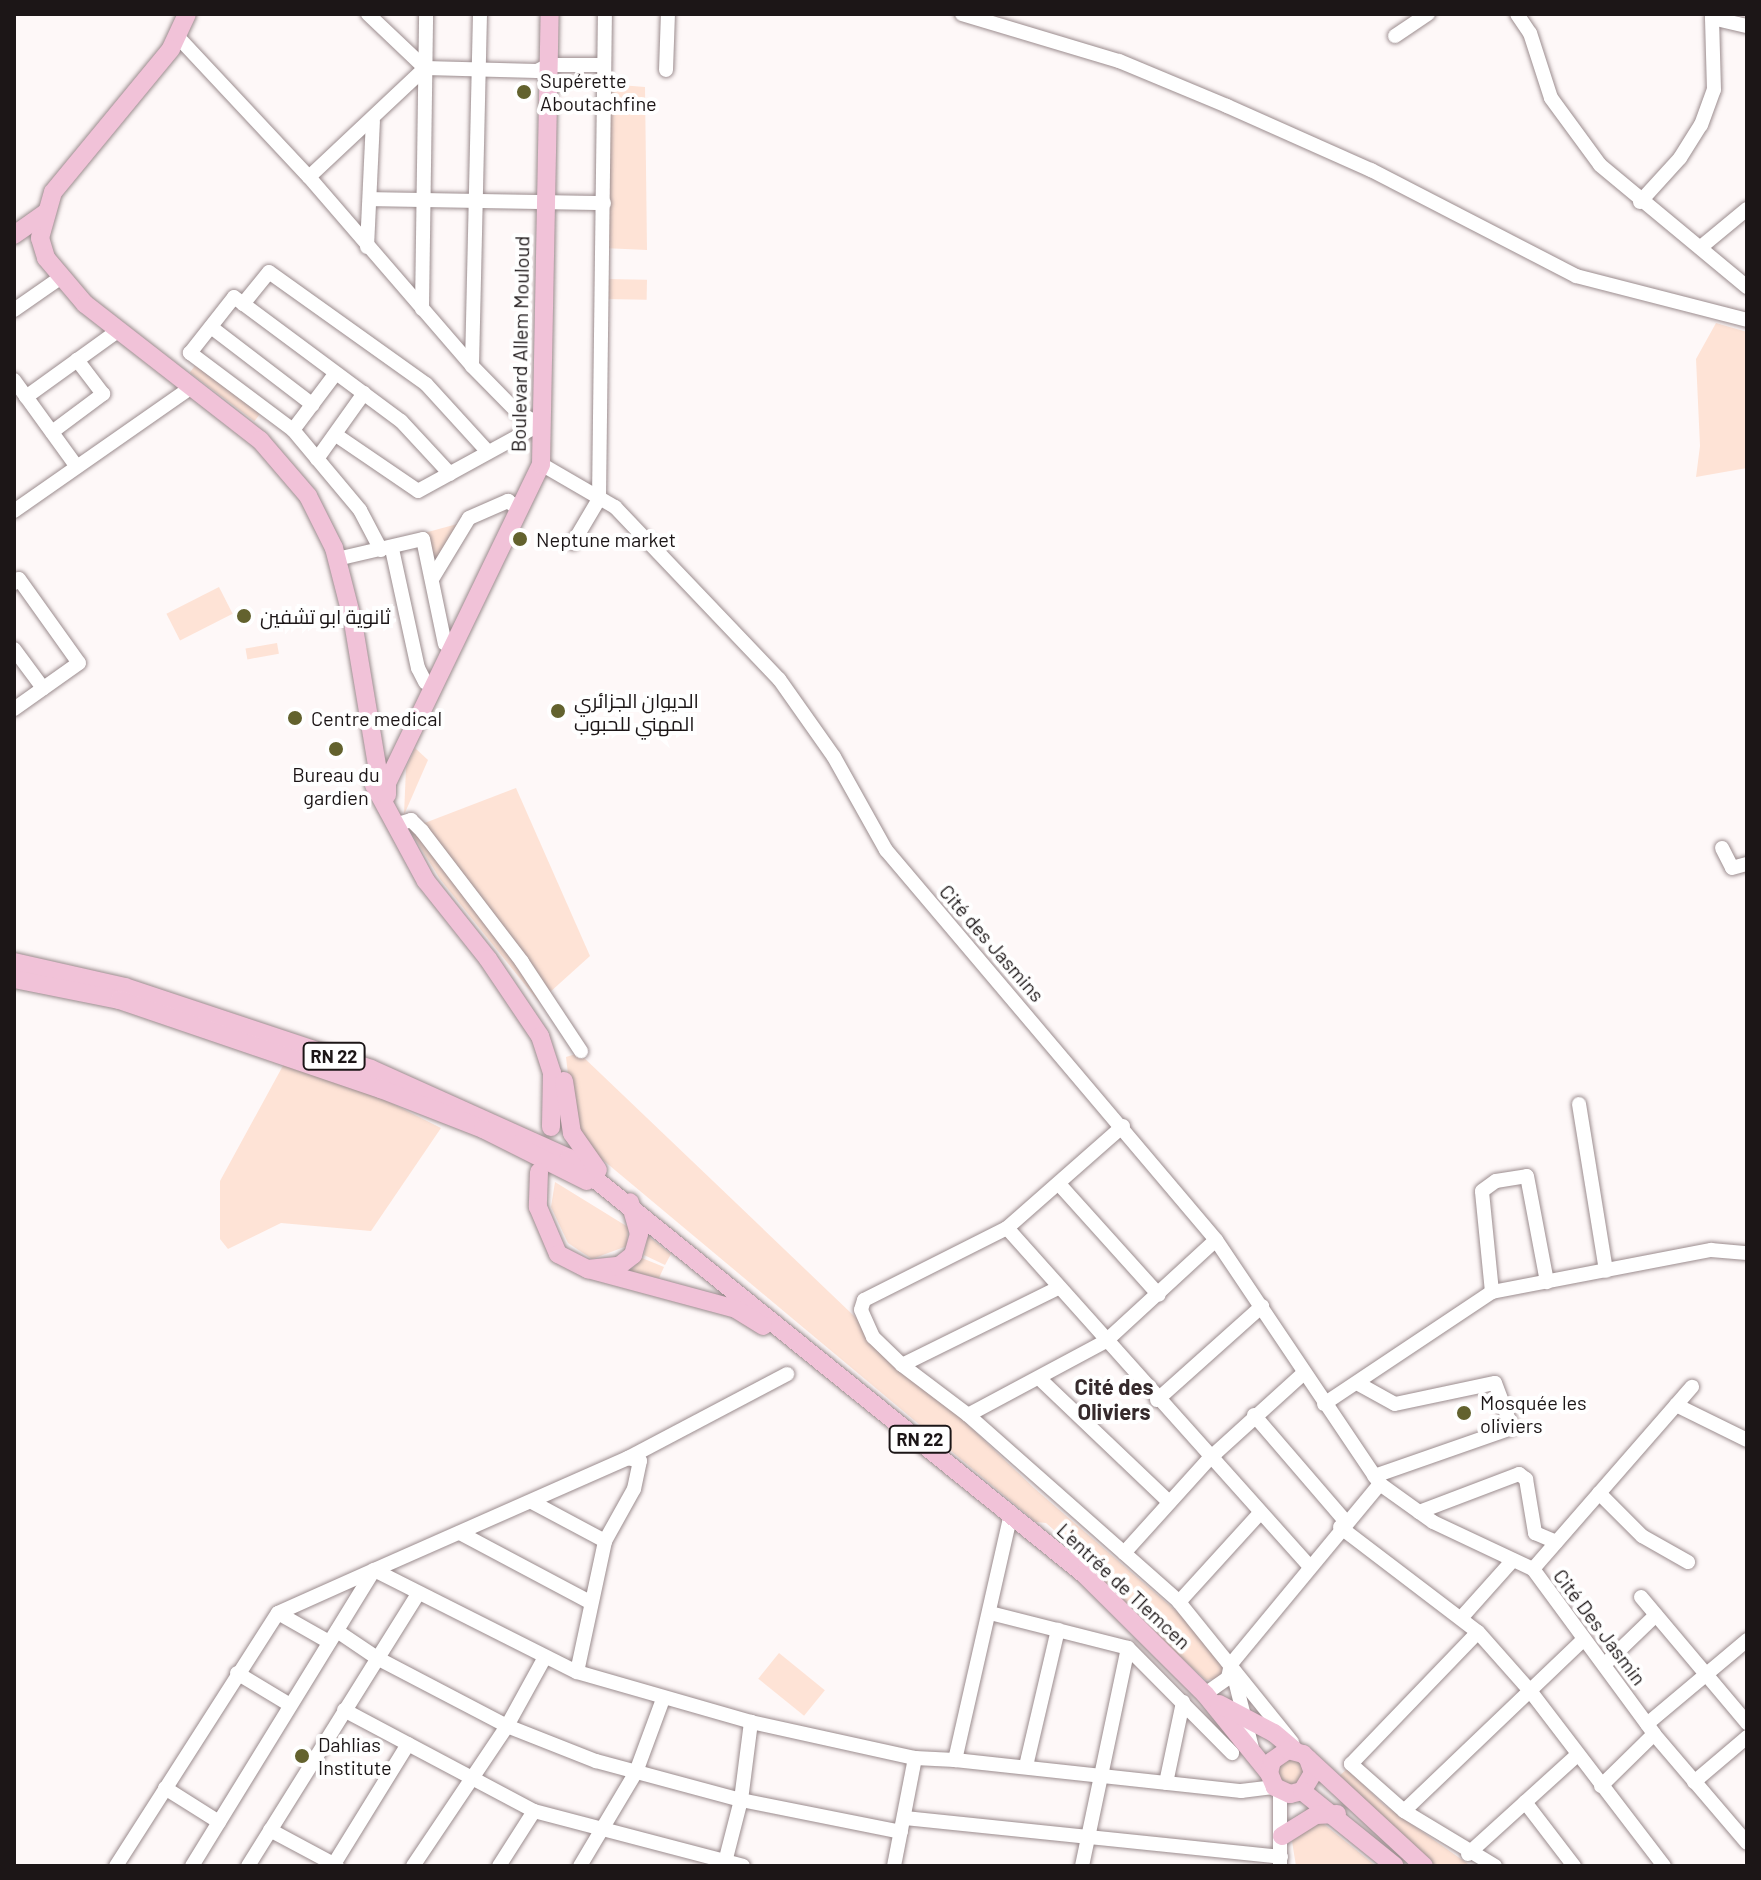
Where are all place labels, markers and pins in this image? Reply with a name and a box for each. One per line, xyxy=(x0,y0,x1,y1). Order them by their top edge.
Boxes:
place label: Supérette Aboutachfine xyxy=(540,68,657,115)
marker: Supérette Aboutachfine xyxy=(515,83,533,101)
place label: Neptune market xyxy=(536,527,676,551)
marker: Neptune market xyxy=(511,530,529,548)
place label: ثانوية ابو تشفين xyxy=(260,604,390,628)
marker: ثانوية ابو تشفين xyxy=(235,607,253,625)
place label: الديوان الجزائري المهني للحبوب xyxy=(574,688,699,735)
marker: الديوان الجزائري المهني للحبوب xyxy=(549,702,567,720)
place label: Centre medical xyxy=(311,706,442,730)
marker: Centre medical xyxy=(286,709,304,727)
marker: Bureau du gardien xyxy=(327,740,345,758)
place label: Bureau du gardien xyxy=(292,762,380,809)
place label: Mosquée les oliviers xyxy=(1480,1390,1587,1437)
marker: Mosquée les oliviers xyxy=(1455,1404,1473,1422)
place label: Dahlias Institute xyxy=(318,1732,392,1779)
marker: Dahlias Institute xyxy=(293,1747,311,1765)

